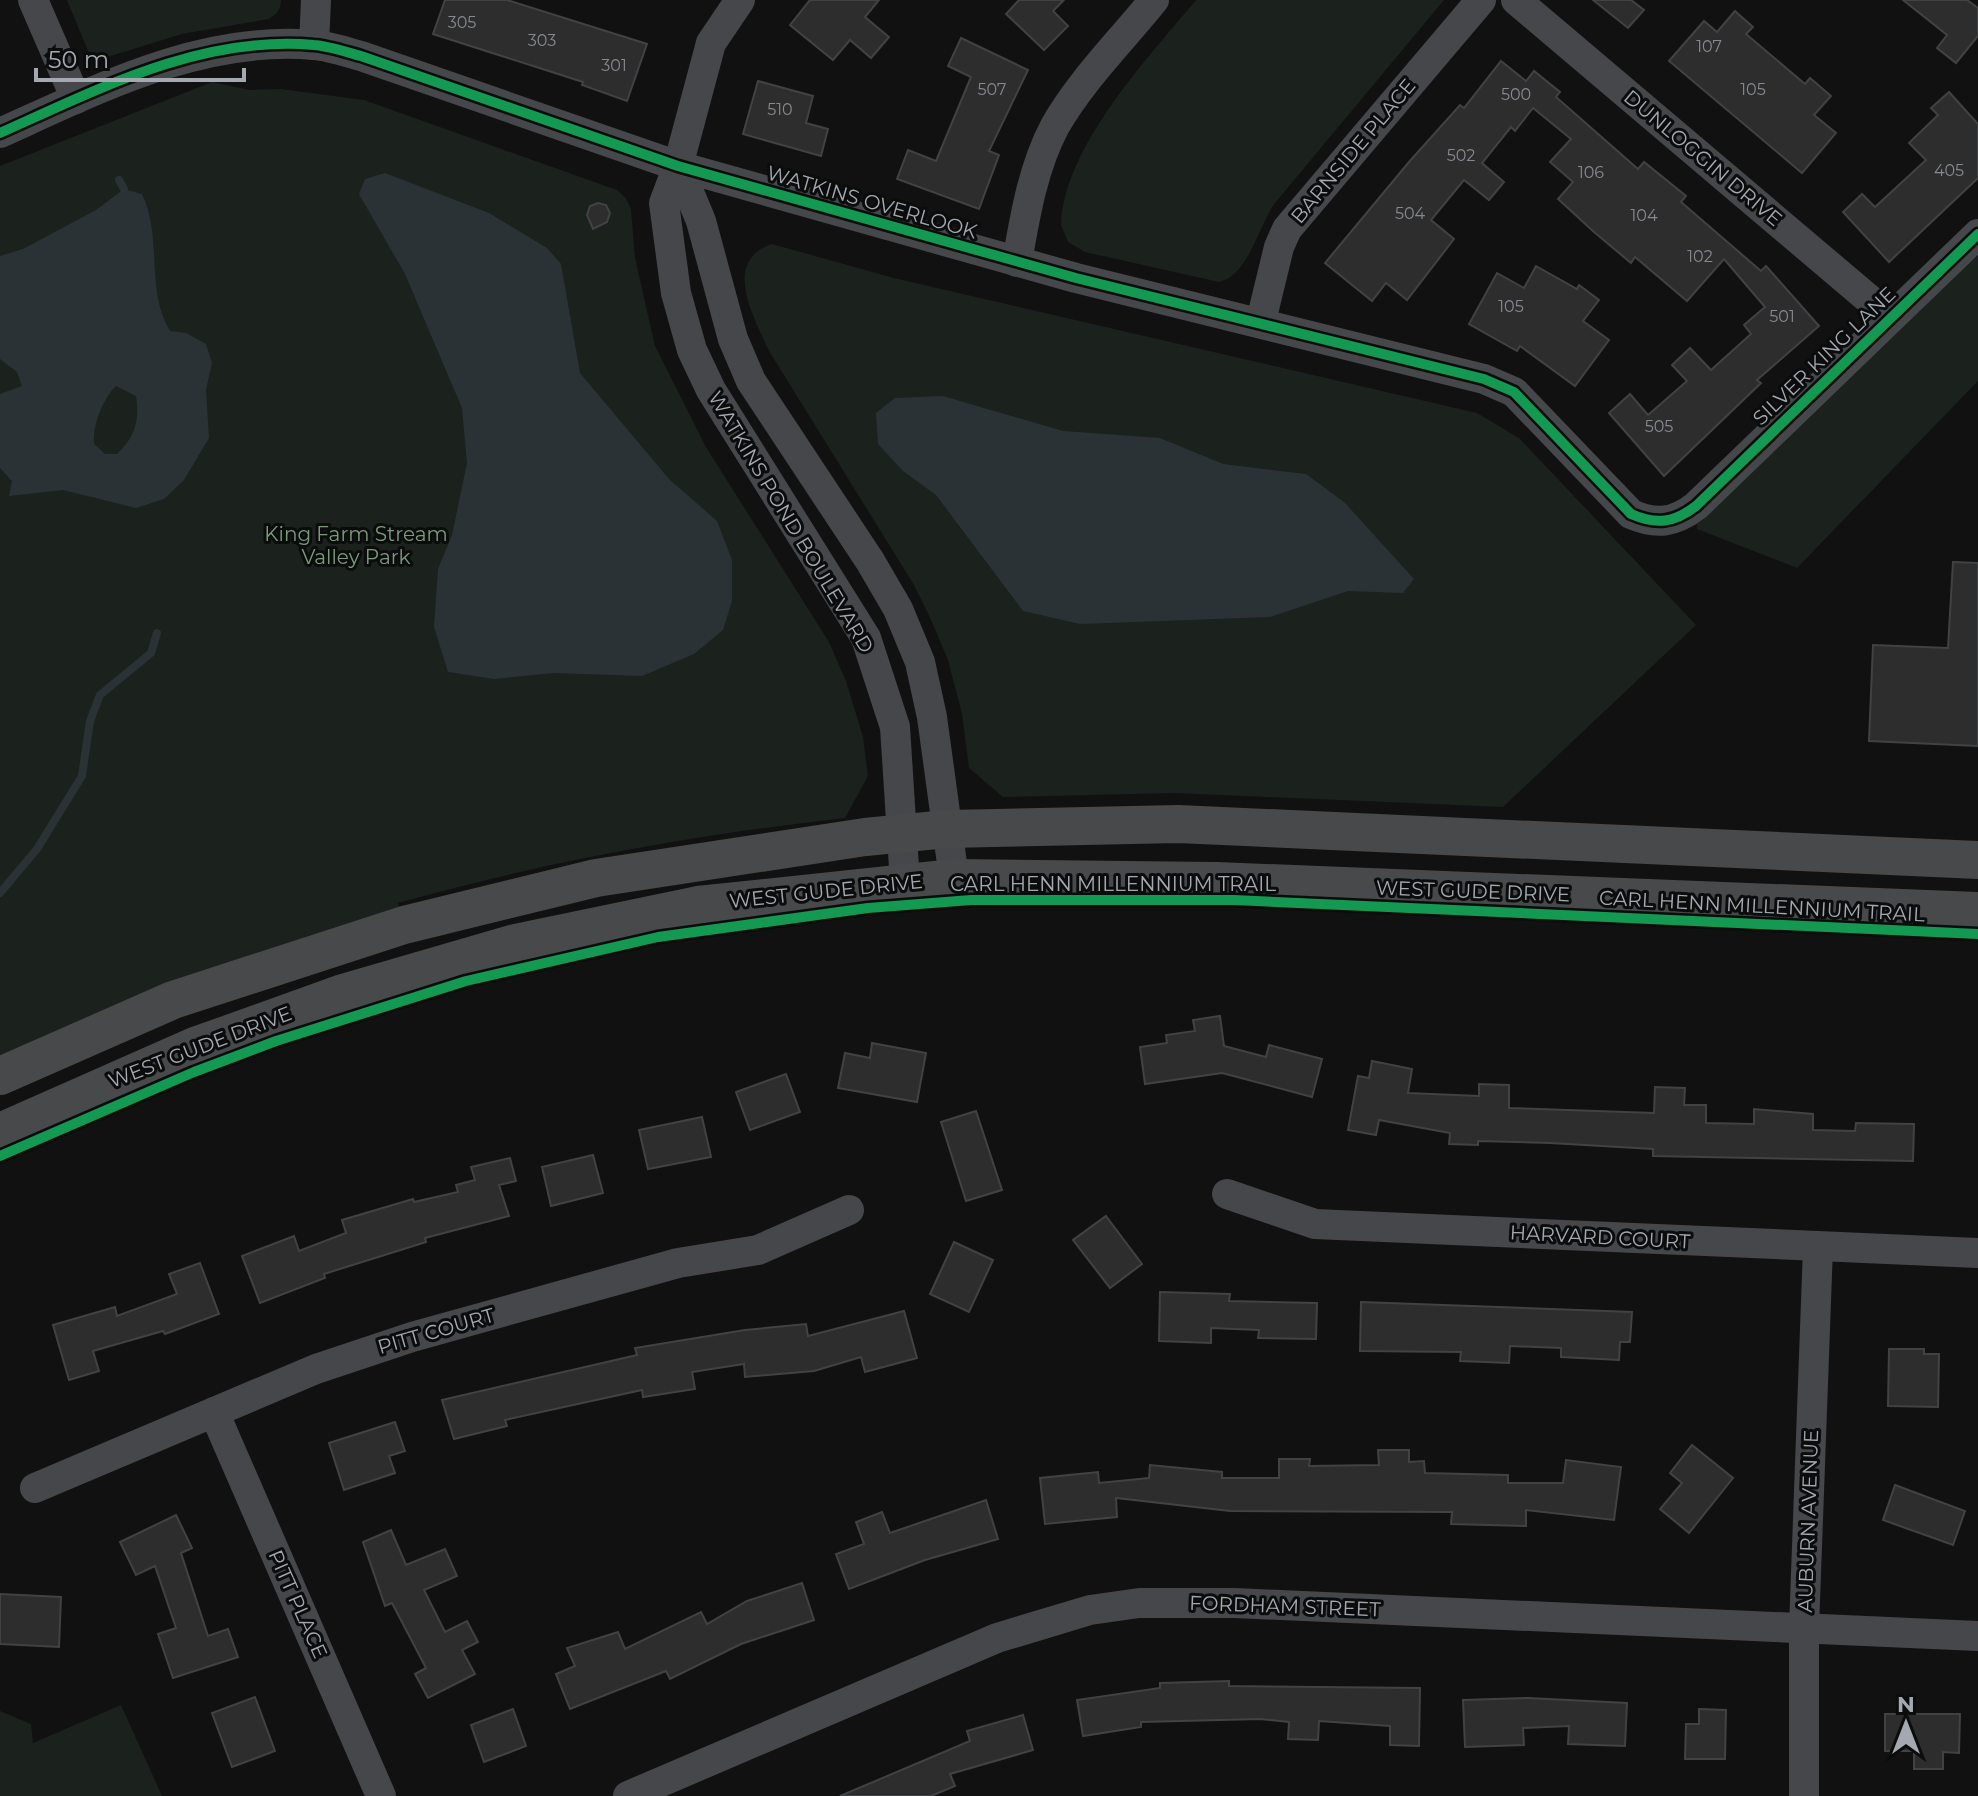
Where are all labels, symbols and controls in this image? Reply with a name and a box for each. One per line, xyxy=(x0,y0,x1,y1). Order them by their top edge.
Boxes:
house number: 305 xyxy=(448,13,476,32)
house number: 303 xyxy=(528,31,556,50)
scale bar xyxy=(36,32,244,82)
house number: 107 xyxy=(1696,37,1722,56)
text: 50 m xyxy=(48,45,109,74)
house number: 301 xyxy=(601,56,627,75)
street label: BARNSIDE PLACE xyxy=(1286,74,1420,228)
house number: 507 xyxy=(978,80,1006,99)
house number: 105 xyxy=(1740,80,1766,99)
house number: 500 xyxy=(1501,85,1531,104)
street label: DUNLOGGIN DRIVE xyxy=(1619,85,1787,231)
house number: 510 xyxy=(767,100,793,119)
house number: 502 xyxy=(1447,146,1475,165)
street label: WATKINS OVERLOOK xyxy=(764,160,981,244)
house number: 405 xyxy=(1934,161,1964,180)
house number: 106 xyxy=(1578,163,1604,182)
house number: 504 xyxy=(1395,204,1426,223)
house number: 104 xyxy=(1631,206,1658,225)
house number: 102 xyxy=(1687,247,1713,266)
street label: SILVER KING LANE xyxy=(1748,282,1900,430)
house number: 105 xyxy=(1498,297,1524,316)
house number: 501 xyxy=(1769,307,1795,326)
street label: WATKINS POND BOULEVARD xyxy=(703,387,879,657)
house number: 505 xyxy=(1645,417,1673,436)
park label: King Farm Stream Valley Park xyxy=(264,522,448,569)
street label: WEST GUDE DRIVE xyxy=(728,869,924,913)
street label: CARL HENN MILLENNIUM TRAIL xyxy=(950,872,1276,896)
street label: WEST GUDE DRIVE xyxy=(1375,876,1571,906)
street label: CARL HENN MILLENNIUM TRAIL xyxy=(1599,885,1926,927)
street label: WEST GUDE DRIVE xyxy=(105,1001,295,1093)
street label: HARVARD COURT xyxy=(1509,1220,1691,1254)
street label: PITT COURT xyxy=(375,1303,498,1359)
street label: AUBURN AVENUE xyxy=(1793,1429,1823,1613)
street label: PITT PLACE xyxy=(263,1546,333,1662)
street label: FORDHAM STREET xyxy=(1189,1591,1382,1621)
north arrow xyxy=(1866,1684,1946,1764)
text: N xyxy=(1897,1691,1915,1718)

